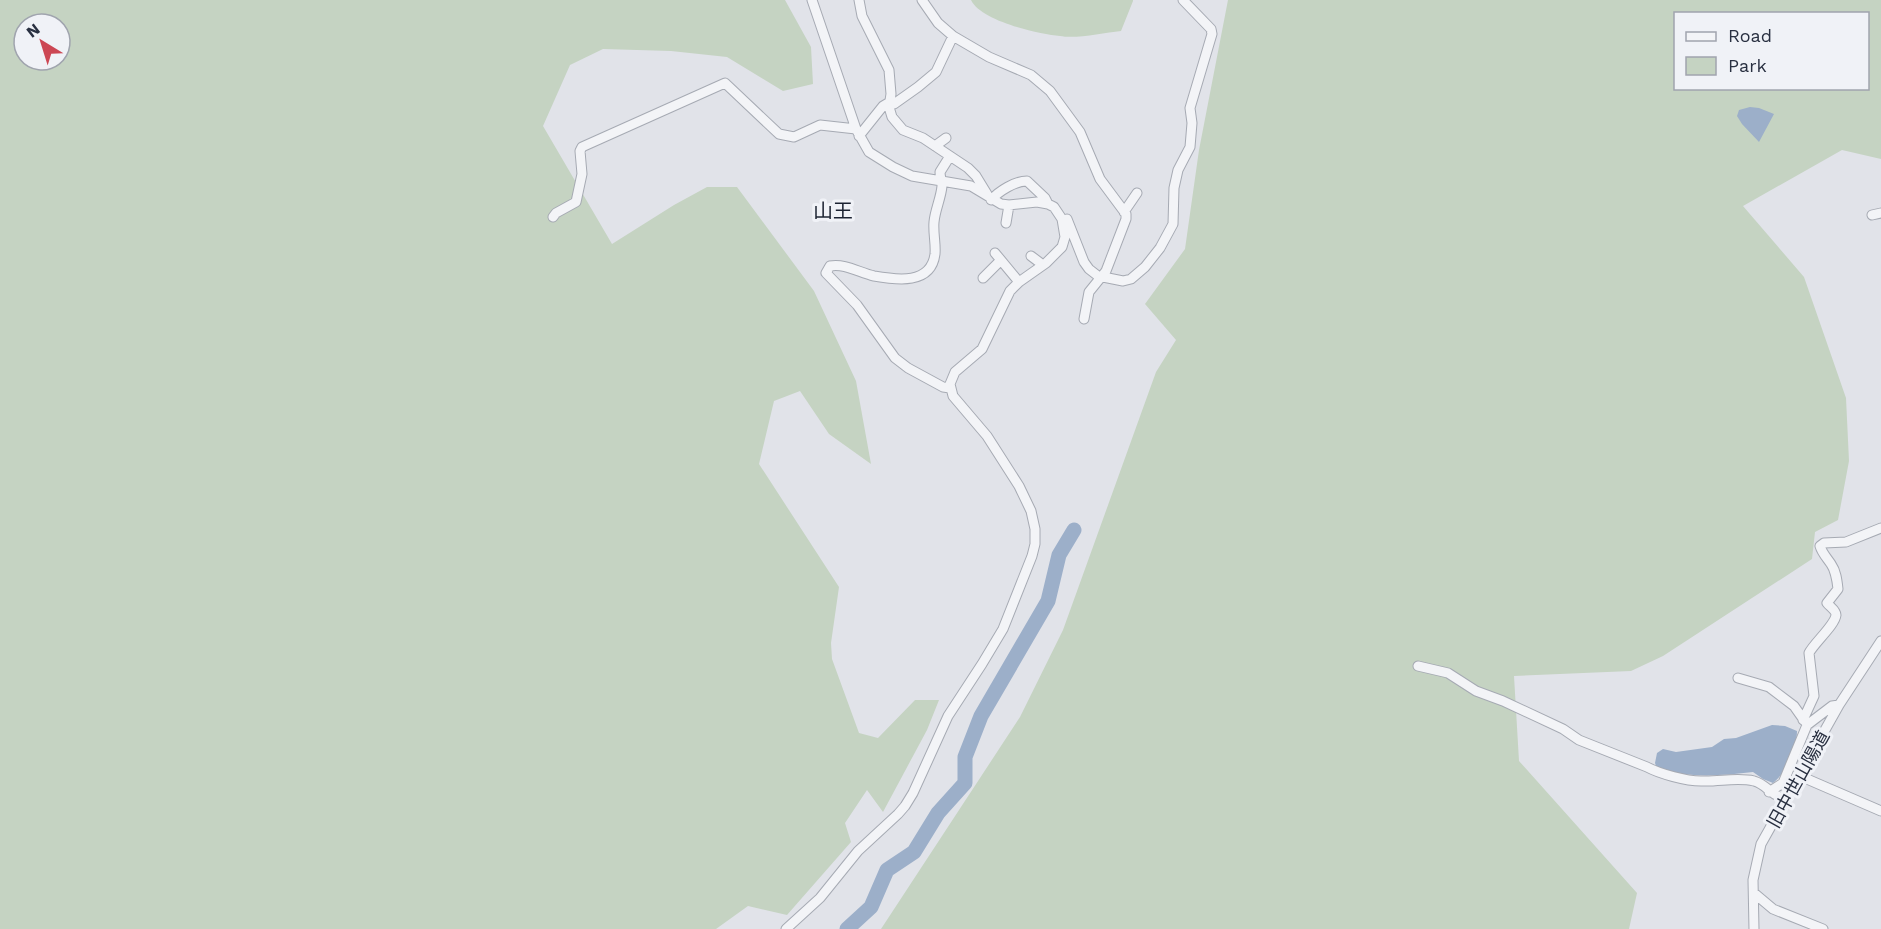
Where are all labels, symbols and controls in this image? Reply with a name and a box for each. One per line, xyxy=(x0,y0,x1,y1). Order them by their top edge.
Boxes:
north arrow xyxy=(12,12,72,72)
legend xyxy=(1674,12,1869,90)
text: N xyxy=(23,19,44,42)
text: Road xyxy=(1728,25,1772,46)
text: Park xyxy=(1728,55,1767,76)
district label: 山王 xyxy=(813,199,853,223)
street label: 旧中世山陽道 xyxy=(1763,727,1833,831)

